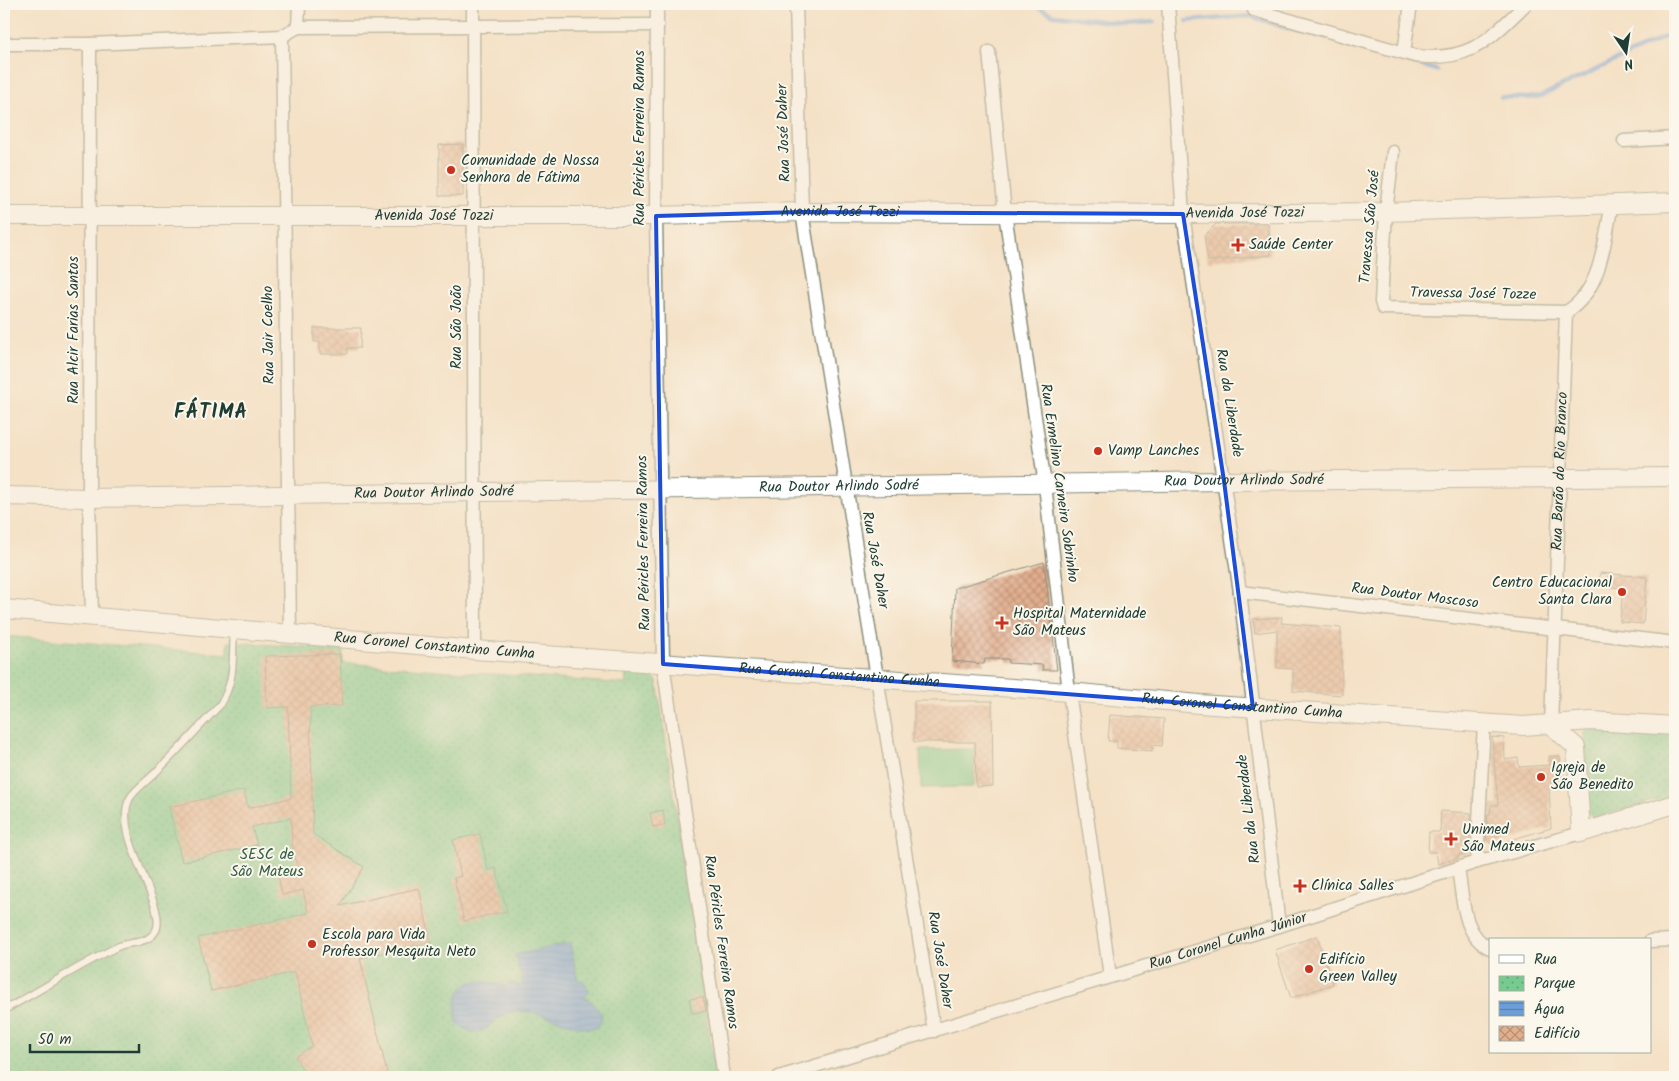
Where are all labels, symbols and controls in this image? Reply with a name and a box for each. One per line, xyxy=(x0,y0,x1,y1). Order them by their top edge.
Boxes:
north arrow xyxy=(1602,28,1652,78)
street label: Rua Péricles Ferreira Ramos xyxy=(628,50,652,226)
text: N xyxy=(1622,52,1635,75)
street label: Rua José Daher xyxy=(770,82,798,183)
place label: Comunidade de Nossa Senhora de Fátima xyxy=(461,149,599,190)
marker: Comunidade de Nossa Senhora de Fátima xyxy=(445,164,457,176)
street label: Travessa São José xyxy=(1353,168,1387,285)
street label: Avenida José Tozzi xyxy=(780,200,901,225)
street label: Avenida José Tozzi xyxy=(1185,201,1306,226)
street label: Avenida José Tozzi xyxy=(375,204,495,228)
place label: Saúde Center xyxy=(1249,233,1334,257)
marker: Saúde Center xyxy=(1231,238,1245,252)
street label: Rua Alcir Farias Santos xyxy=(62,255,86,404)
street label: Travessa José Tozze xyxy=(1410,281,1537,307)
street label: Rua Jair Coelho xyxy=(256,285,282,385)
street label: Rua São João xyxy=(445,285,469,369)
street label: Rua da Liberdade xyxy=(1209,347,1249,459)
street label: Rua Ermelino Carneiro Sobrinho xyxy=(1033,382,1085,584)
street label: Rua Barão do Rio Branco xyxy=(1545,391,1575,551)
district label: FÁTIMA xyxy=(174,397,248,429)
place label: Vamp Lanches xyxy=(1108,439,1200,463)
marker: Vamp Lanches xyxy=(1092,445,1104,457)
street label: Rua Péricles Ferreira Ramos xyxy=(630,454,658,631)
street label: Rua Doutor Arlindo Sodré xyxy=(1164,468,1325,494)
street label: Rua Doutor Arlindo Sodré xyxy=(759,474,920,500)
street label: Rua Doutor Arlindo Sodré xyxy=(354,480,515,506)
street label: Rua José Daher xyxy=(855,510,896,611)
place label: Centro Educacional Santa Clara xyxy=(1492,571,1612,612)
street label: Rua Doutor Moscoso xyxy=(1350,576,1480,616)
marker: Centro Educacional Santa Clara xyxy=(1616,586,1628,598)
place label: Hospital Maternidade São Mateus xyxy=(1013,602,1146,643)
marker: Hospital Maternidade São Mateus xyxy=(995,616,1009,630)
street label: Rua Coronel Constantino Cunha xyxy=(333,626,536,666)
street label: Rua Coronel Constantino Cunha xyxy=(738,657,941,695)
street label: Rua Coronel Constantino Cunha xyxy=(1141,687,1343,726)
street label: Rua da Liberdade xyxy=(1230,753,1268,865)
place label: Igreja de São Benedito xyxy=(1551,756,1634,797)
marker: Igreja de São Benedito xyxy=(1535,771,1547,783)
place label: Unimed São Mateus xyxy=(1462,818,1535,859)
marker: Unimed São Mateus xyxy=(1444,832,1458,846)
park label: SESC de São Mateus xyxy=(231,843,304,884)
street label: Rua Péricles Ferreira Ramos xyxy=(697,853,745,1031)
place label: Clínica Salles xyxy=(1311,874,1395,898)
marker: Clínica Salles xyxy=(1293,879,1307,893)
street label: Rua Coronel Cunha Júnior xyxy=(1146,905,1311,977)
street label: Rua José Daher xyxy=(920,910,960,1011)
place label: Escola para Vida Professor Mesquita Neto xyxy=(322,923,476,964)
marker: Escola para Vida Professor Mesquita Neto xyxy=(306,938,318,950)
legend xyxy=(1489,938,1652,1054)
place label: Edifício Green Valley xyxy=(1319,948,1398,989)
text: Rua xyxy=(1534,948,1557,972)
marker: Edifício Green Valley xyxy=(1303,963,1315,975)
text: Parque xyxy=(1534,972,1575,996)
text: Água xyxy=(1534,998,1565,1022)
scale bar xyxy=(30,1021,139,1053)
text: Edifício xyxy=(1534,1022,1580,1046)
text: 50 m xyxy=(38,1028,72,1052)

